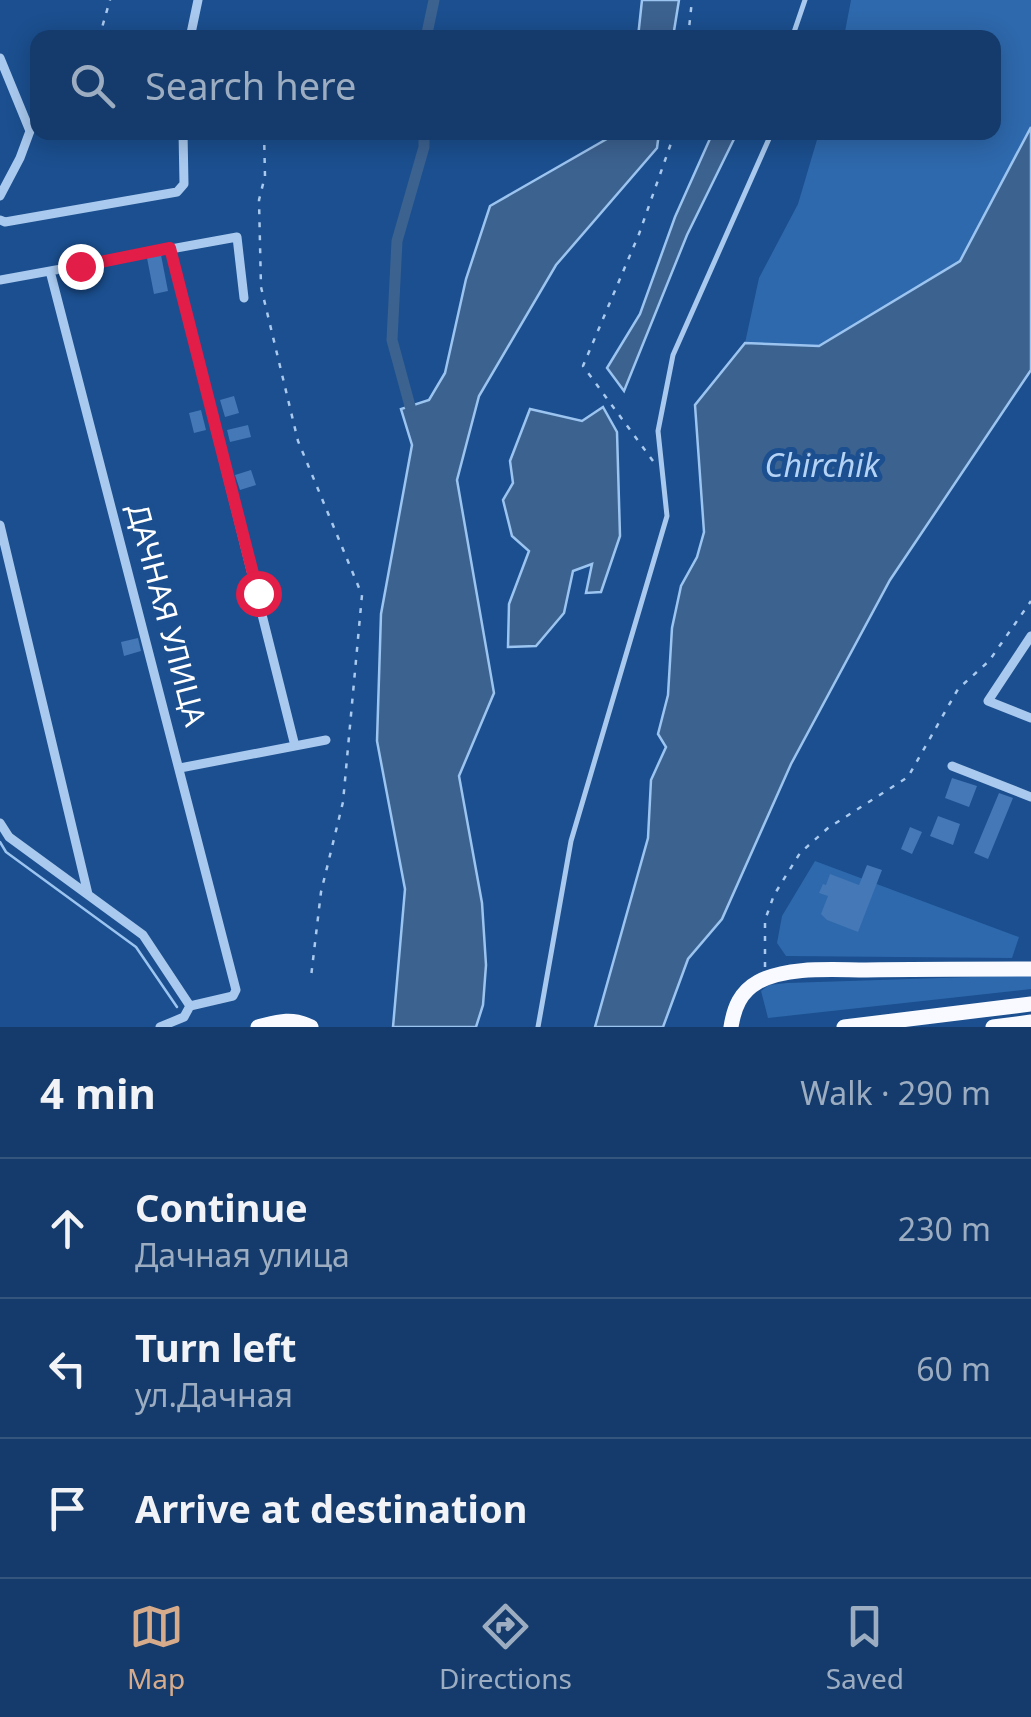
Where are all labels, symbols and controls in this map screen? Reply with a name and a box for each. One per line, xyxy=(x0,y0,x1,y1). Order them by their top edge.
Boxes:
search box xyxy=(30,30,1001,140)
icon: search xyxy=(65,58,120,113)
text: Search here xyxy=(145,59,356,111)
route end xyxy=(58,244,104,290)
water label: Chirchik xyxy=(765,443,881,486)
street label: ДАЧНАЯ УЛИЦА xyxy=(118,499,217,731)
route start xyxy=(236,571,282,617)
text: 4 min xyxy=(40,1064,156,1121)
text: Walk · 290 m xyxy=(800,1071,991,1114)
text: Continue xyxy=(135,1181,308,1233)
icon: ahead xyxy=(40,1201,95,1256)
text: 230 m xyxy=(898,1207,991,1250)
text: Дачная улица xyxy=(135,1233,350,1276)
text: Turn left xyxy=(135,1321,297,1373)
icon: left xyxy=(40,1341,95,1396)
text: 60 m xyxy=(916,1347,991,1390)
text: ул.Дачная xyxy=(135,1373,293,1416)
icon: arrive xyxy=(40,1481,95,1536)
text: Arrive at destination xyxy=(135,1482,527,1534)
tab: Map xyxy=(127,1599,185,1697)
tab: Directions xyxy=(439,1599,572,1697)
tab: Saved xyxy=(826,1599,904,1697)

